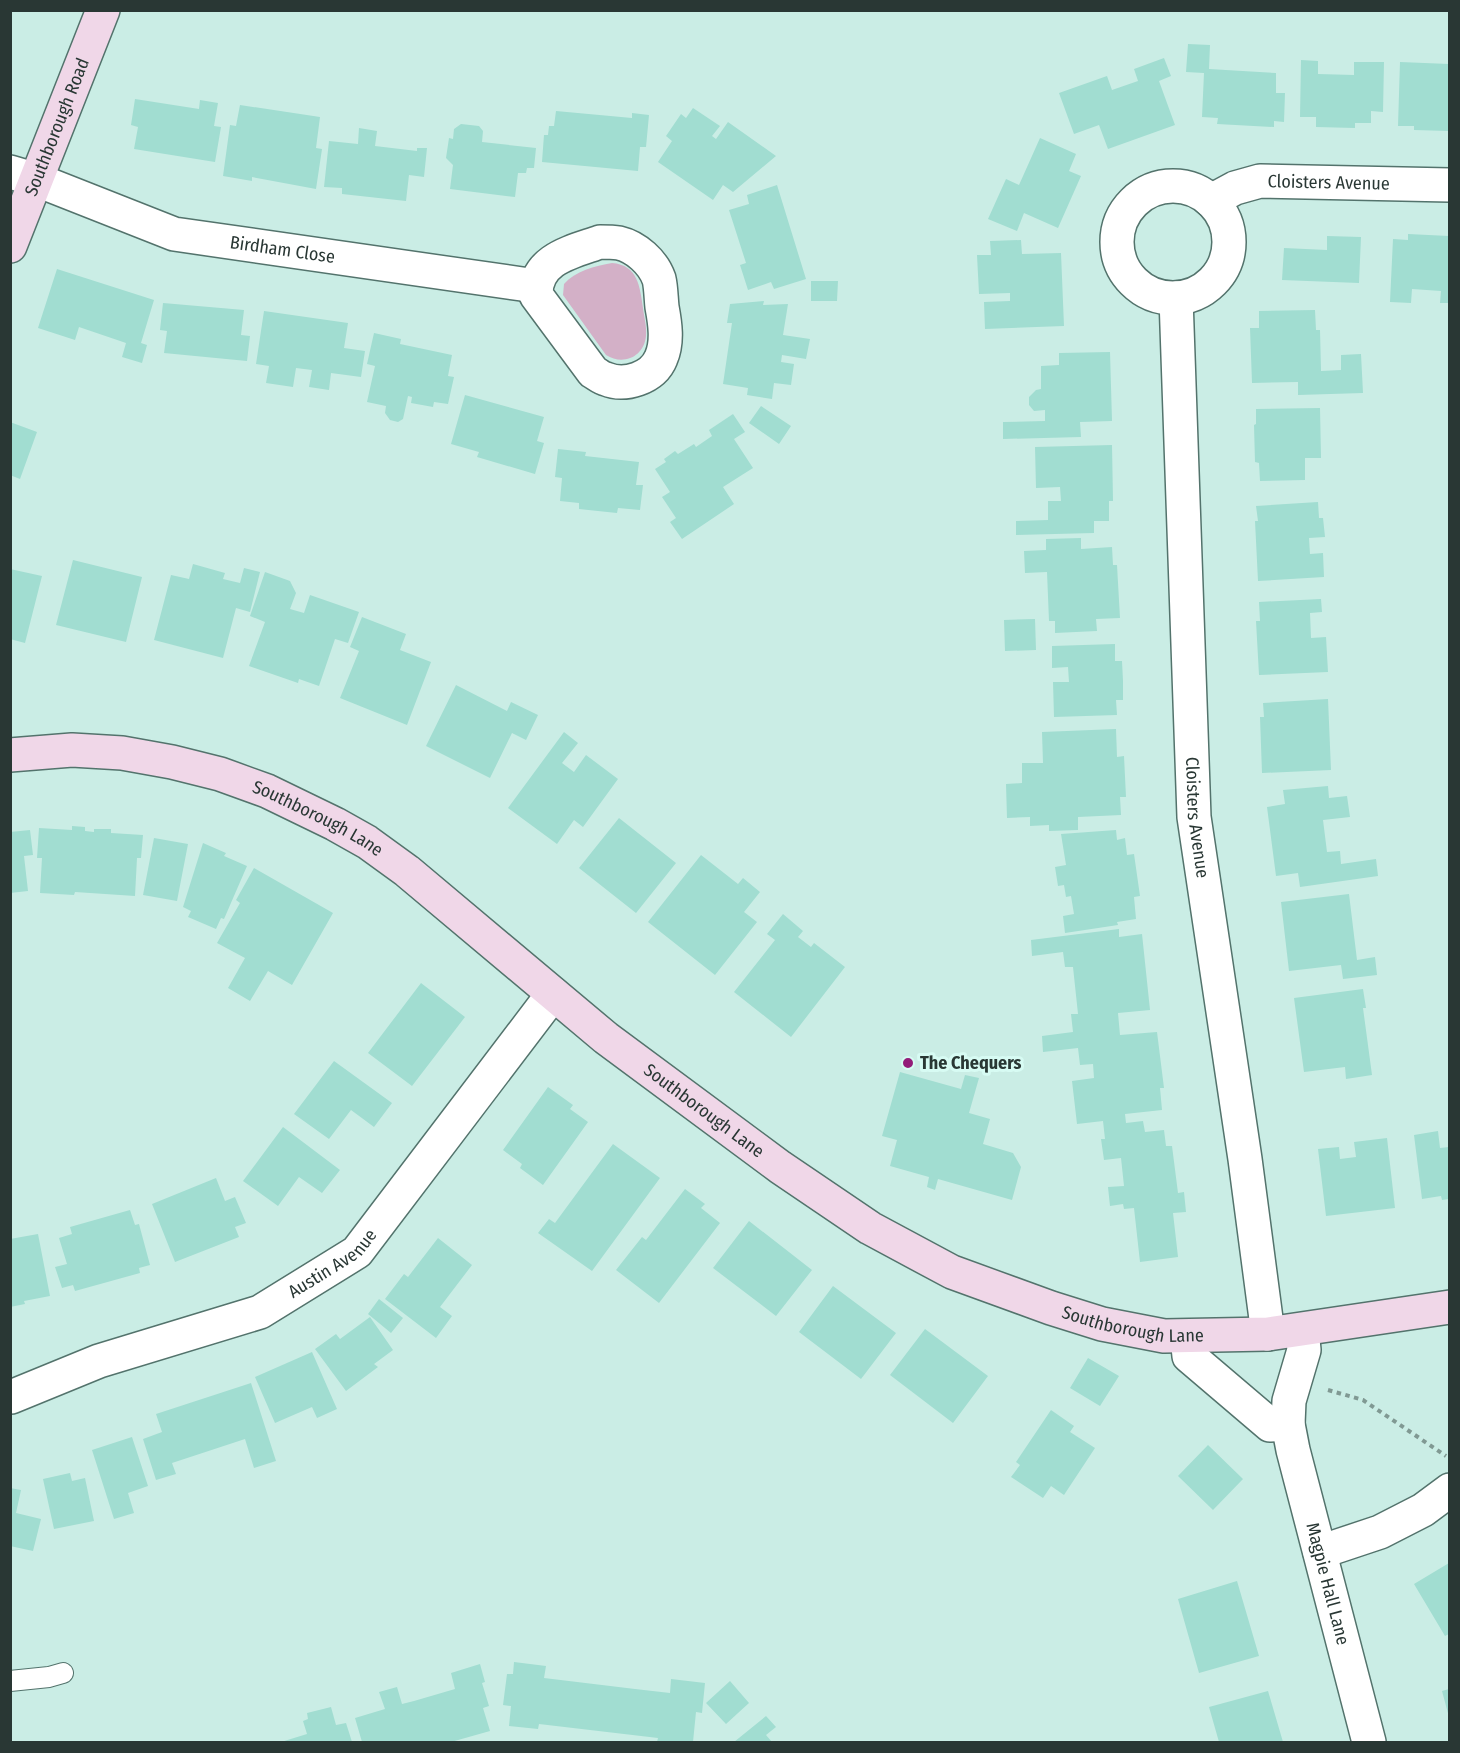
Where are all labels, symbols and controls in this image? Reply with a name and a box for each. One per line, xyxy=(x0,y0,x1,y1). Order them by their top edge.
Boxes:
street label: Southborough Road xyxy=(20,55,94,199)
street label: Cloisters Avenue xyxy=(1268,170,1390,195)
street label: Birdham Close xyxy=(228,231,337,268)
street label: Cloisters Avenue xyxy=(1181,756,1214,880)
street label: Southborough Lane xyxy=(249,776,388,861)
place label: The Chequers xyxy=(920,1052,1022,1074)
marker: The Chequers xyxy=(901,1056,915,1070)
street label: Southborough Lane xyxy=(639,1059,769,1162)
street label: Austin Avenue xyxy=(284,1225,382,1303)
street label: Southborough Lane xyxy=(1059,1301,1204,1347)
street label: Magpie Hall Lane xyxy=(1301,1520,1354,1647)

